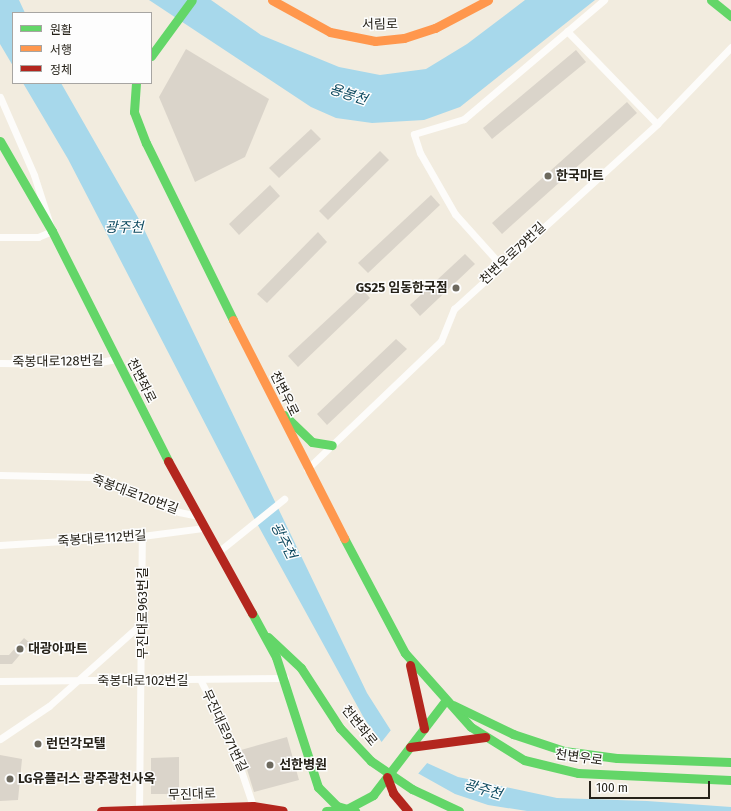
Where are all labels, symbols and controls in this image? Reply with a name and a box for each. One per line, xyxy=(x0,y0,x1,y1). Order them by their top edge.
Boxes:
legend xyxy=(12,12,152,84)
street label: 서림로 xyxy=(362,17,398,33)
text: 원활 xyxy=(50,23,72,37)
text: 서행 xyxy=(50,43,72,57)
text: 정체 xyxy=(50,63,72,77)
water label: 용봉천 xyxy=(327,81,369,109)
place label: 한국마트 xyxy=(556,168,604,184)
marker: 한국마트 xyxy=(543,171,553,181)
water label: 광주천 xyxy=(105,220,143,236)
street label: 천변우로79번길 xyxy=(477,220,549,288)
place label: GS25 임동한국점 xyxy=(356,280,448,296)
marker: GS25 임동한국점 xyxy=(451,283,461,293)
street label: 죽봉대로128번길 xyxy=(12,353,104,371)
street label: 천변좌로 xyxy=(123,356,159,406)
street label: 천변우로 xyxy=(267,369,301,419)
street label: 죽봉대로120번길 xyxy=(90,472,180,518)
water label: 광주천 xyxy=(267,520,299,562)
street label: 죽봉대로112번길 xyxy=(57,528,147,550)
street label: 무진대로963번길 xyxy=(135,567,151,659)
place label: 대광아파트 xyxy=(28,641,88,657)
marker: 대광아파트 xyxy=(15,644,25,654)
street label: 죽봉대로102번길 xyxy=(98,673,188,689)
street label: 무진대로971번길 xyxy=(198,687,250,775)
street label: 천변좌로 xyxy=(338,703,380,749)
place label: 런던각모텔 xyxy=(46,736,106,752)
marker: 런던각모텔 xyxy=(33,739,43,749)
street label: 천변우로 xyxy=(554,747,604,769)
place label: 선한병원 xyxy=(279,757,327,773)
marker: 선한병원 xyxy=(264,759,276,771)
place label: LG유플러스 광주광천사옥 xyxy=(18,771,155,787)
scale bar xyxy=(591,773,712,799)
marker: LG유플러스 광주광천사옥 xyxy=(5,774,15,784)
water label: 광주천 xyxy=(462,777,504,803)
text: 100 m xyxy=(596,781,628,795)
street label: 무진대로 xyxy=(168,786,216,804)

